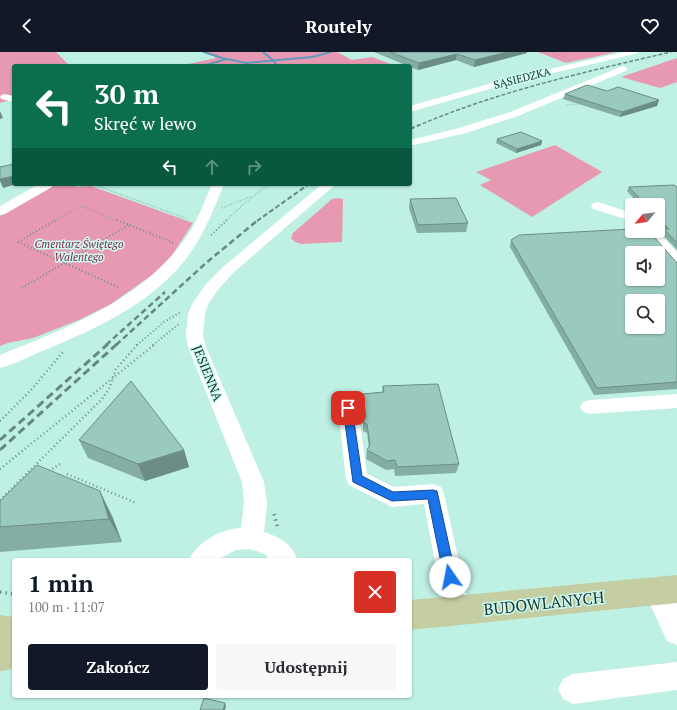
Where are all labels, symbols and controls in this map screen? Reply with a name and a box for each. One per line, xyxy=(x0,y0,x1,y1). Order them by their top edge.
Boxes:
text: Routely xyxy=(305,14,372,38)
icon: back xyxy=(16,15,38,37)
icon: heart xyxy=(639,15,661,37)
street label: SĄSIEDZKA xyxy=(492,64,552,92)
text: 30 m xyxy=(94,75,159,112)
icon: left xyxy=(28,80,80,132)
text: Skręć w lewo xyxy=(94,111,196,135)
icon: left xyxy=(159,156,181,178)
icon: ahead xyxy=(201,156,223,178)
icon: right xyxy=(243,156,265,178)
north arrow xyxy=(625,198,665,238)
map controls xyxy=(625,198,665,334)
park label: Cmentarz Świętego Walentego xyxy=(34,237,124,264)
button: sound xyxy=(625,246,665,286)
button: search xyxy=(625,294,665,334)
street label: JESIENNA xyxy=(189,342,227,404)
pin xyxy=(331,391,365,425)
icon: arrive xyxy=(337,397,359,419)
position arrow xyxy=(429,556,471,598)
text: 1 min xyxy=(28,567,94,599)
button: close xyxy=(354,571,396,613)
street label: BUDOWLANYCH xyxy=(483,586,606,620)
text: 100 m · 11:07 xyxy=(28,598,105,616)
button: Zakończ xyxy=(28,644,208,690)
button: Udostępnij xyxy=(216,644,396,690)

